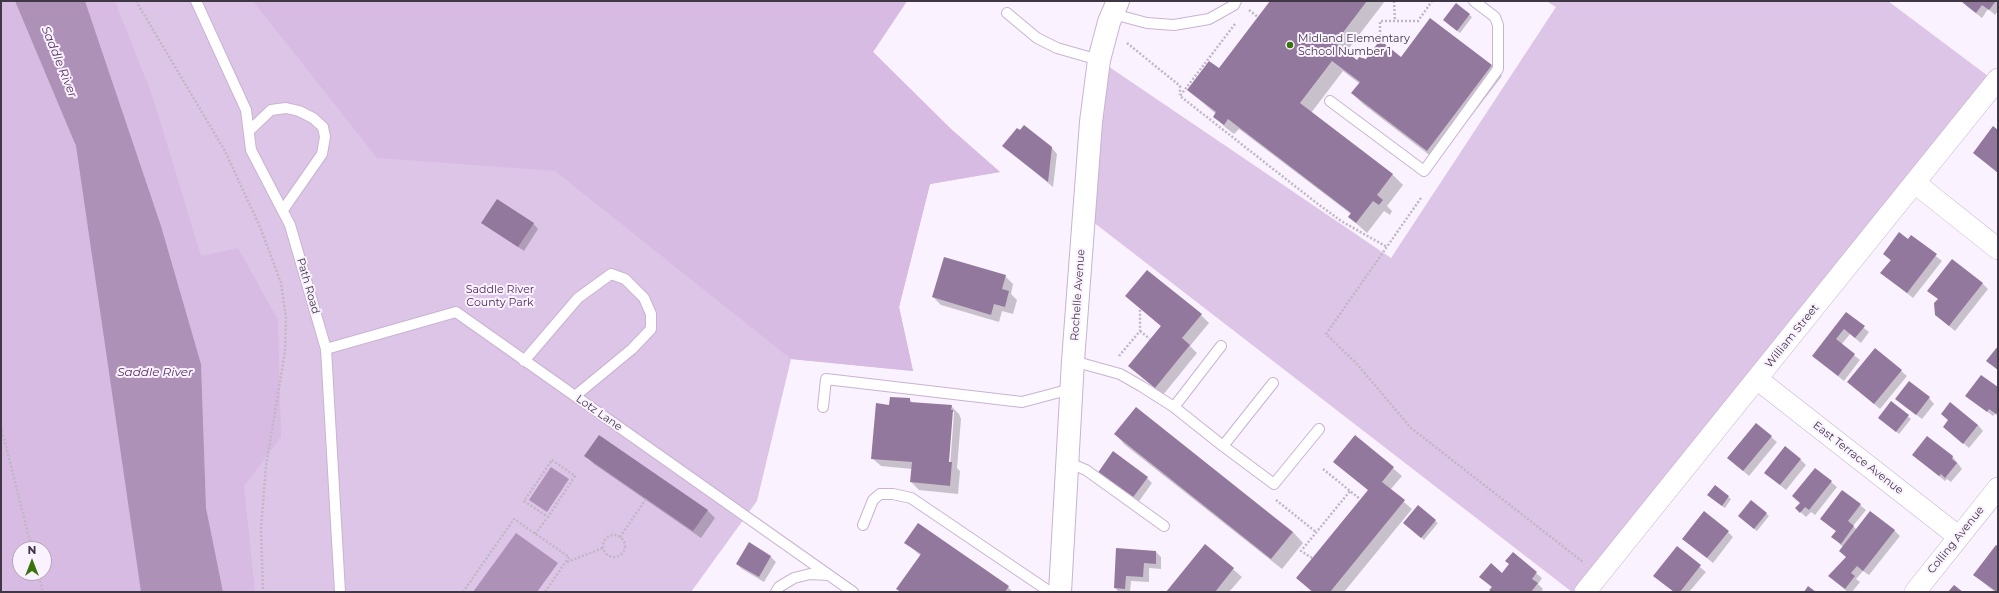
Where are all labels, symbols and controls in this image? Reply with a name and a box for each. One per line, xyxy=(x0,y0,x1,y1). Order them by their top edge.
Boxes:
water label: Saddle River xyxy=(38,24,80,100)
place label: Midland Elementary School Number 1 xyxy=(1298,32,1410,58)
marker: Midland Elementary School Number 1 xyxy=(1285,40,1295,50)
street label: Rochelle Avenue xyxy=(1068,249,1088,341)
street label: Path Road xyxy=(294,256,322,316)
park label: Saddle River County Park xyxy=(466,283,534,309)
street label: William Street xyxy=(1762,301,1822,371)
water label: Saddle River xyxy=(117,365,193,379)
street label: Lotz Lane xyxy=(573,392,625,434)
street label: East Terrace Avenue xyxy=(1810,419,1906,497)
street label: Colling Avenue xyxy=(1925,504,1987,576)
north arrow xyxy=(12,541,52,581)
text: N xyxy=(28,543,36,557)

